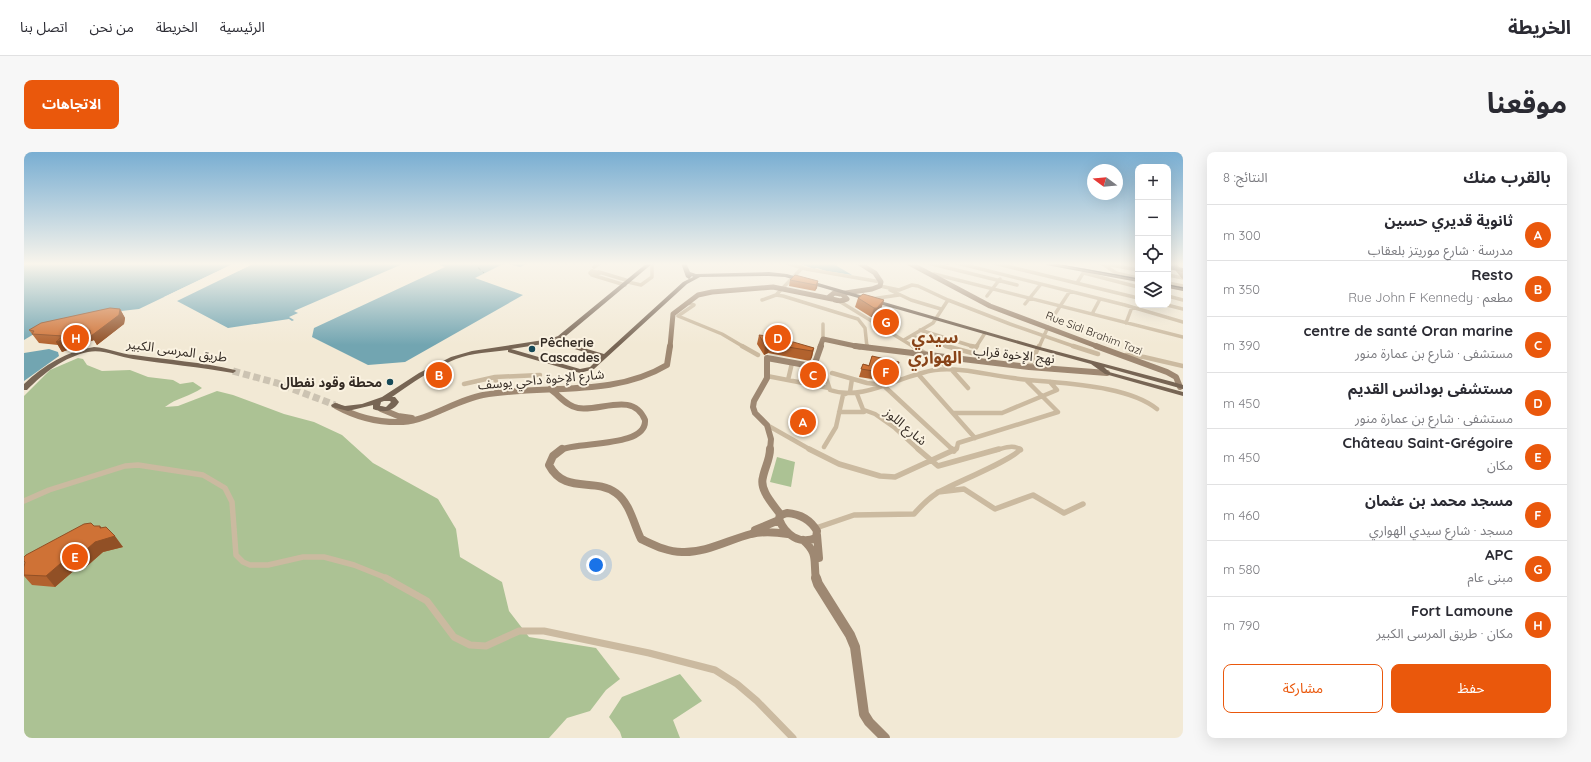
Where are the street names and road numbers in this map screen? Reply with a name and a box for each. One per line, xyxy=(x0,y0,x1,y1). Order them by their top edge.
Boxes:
street label: Rue Sidi Brahim Tazi xyxy=(1044,308,1144,358)
street label: طريق المرسى الكبير xyxy=(125,335,228,366)
street label: نهج الإخوة قراب xyxy=(972,342,1056,369)
street label: شارع الإخوة داحي يوسف xyxy=(477,366,605,395)
street label: شارع اللوز xyxy=(879,403,930,451)

